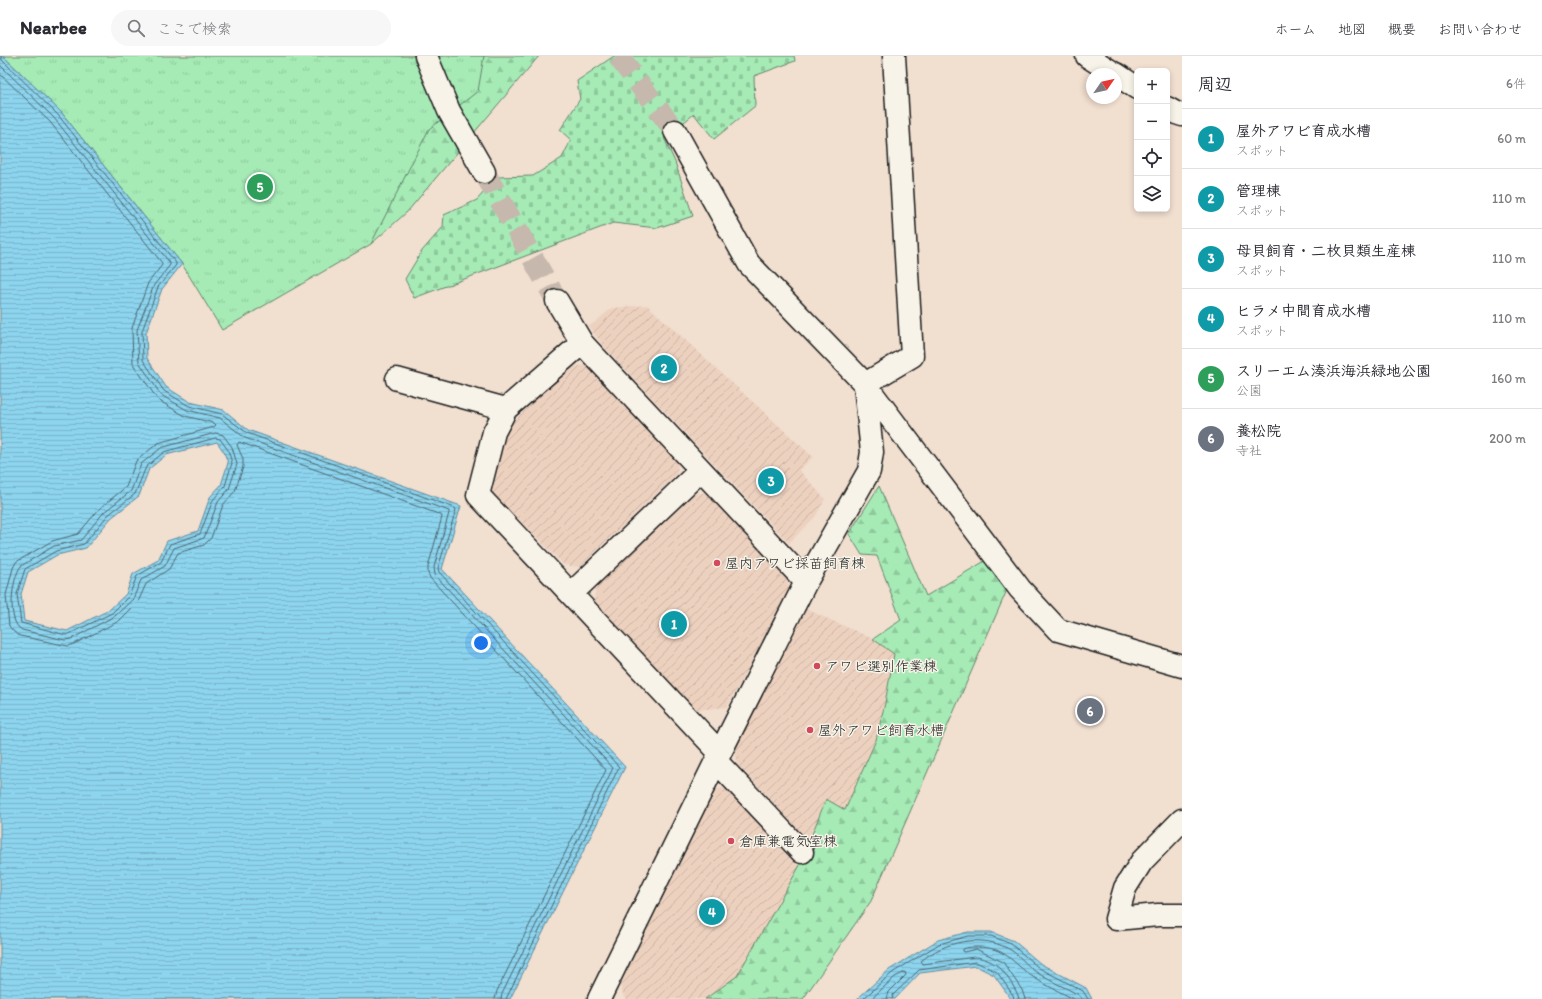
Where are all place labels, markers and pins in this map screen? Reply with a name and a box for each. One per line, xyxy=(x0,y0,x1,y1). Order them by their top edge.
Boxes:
pin: 5 xyxy=(247,172,273,202)
pin: 2 xyxy=(651,353,677,383)
pin: 3 xyxy=(758,466,784,496)
place label: 屋内アワビ採苗飼育棟 xyxy=(725,555,866,572)
marker: 屋内アワビ採苗飼育棟 xyxy=(712,558,722,568)
pin: 1 xyxy=(661,609,687,639)
place label: アワビ選別作業棟 xyxy=(825,658,938,675)
marker: アワビ選別作業棟 xyxy=(812,661,822,671)
pin: 6 xyxy=(1077,696,1103,726)
place label: 屋外アワビ飼育水槽 xyxy=(818,722,944,739)
marker: 屋外アワビ飼育水槽 xyxy=(805,725,815,735)
place label: 倉庫兼電気室棟 xyxy=(739,833,838,850)
marker: 倉庫兼電気室棟 xyxy=(726,836,736,846)
pin: 4 xyxy=(699,897,725,927)

